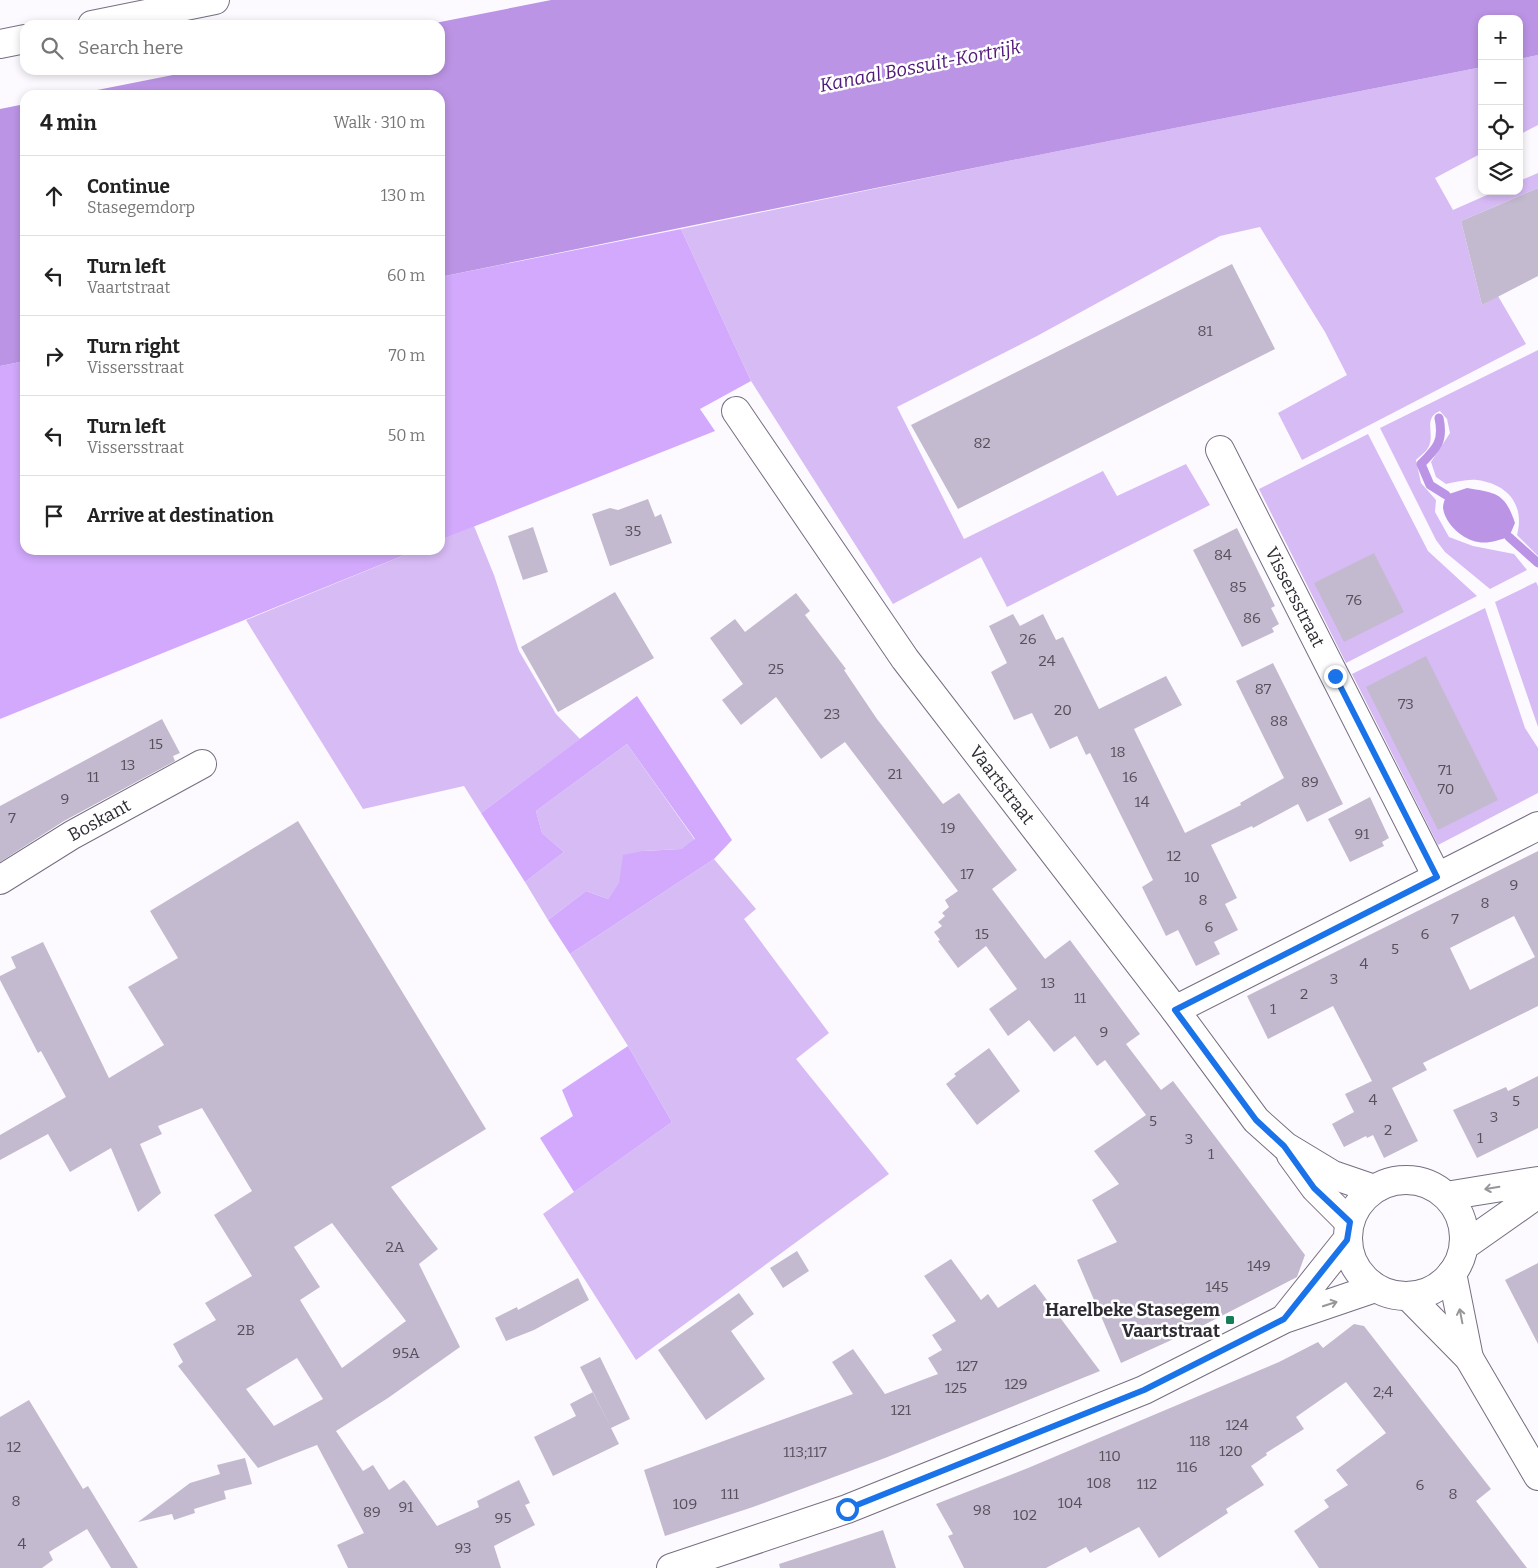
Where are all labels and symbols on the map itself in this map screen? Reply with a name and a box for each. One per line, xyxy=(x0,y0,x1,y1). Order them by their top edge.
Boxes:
water label: Kanaal Bossuit-Kortrijk xyxy=(817,35,1023,97)
house number: 81 xyxy=(1197,322,1213,340)
house number: 82 xyxy=(973,434,991,452)
house number: 35 xyxy=(625,522,641,540)
street label: Vissersstraat xyxy=(1260,543,1330,651)
house number: 84 xyxy=(1214,546,1232,564)
house number: 85 xyxy=(1229,578,1247,596)
house number: 76 xyxy=(1346,591,1362,609)
house number: 86 xyxy=(1243,609,1261,627)
house number: 26 xyxy=(1020,630,1037,648)
house number: 24 xyxy=(1039,652,1056,670)
house number: 25 xyxy=(768,660,784,678)
route end xyxy=(1324,665,1347,688)
house number: 87 xyxy=(1255,680,1272,698)
house number: 73 xyxy=(1398,695,1414,713)
house number: 20 xyxy=(1054,701,1072,719)
house number: 23 xyxy=(824,705,840,723)
house number: 88 xyxy=(1270,712,1288,730)
house number: 15 xyxy=(149,735,163,753)
street label: Vaartstraat xyxy=(965,741,1039,829)
house number: 18 xyxy=(1110,743,1126,761)
house number: 13 xyxy=(121,756,135,774)
house number: 71 xyxy=(1438,761,1452,779)
house number: 21 xyxy=(888,765,902,783)
house number: 11 xyxy=(87,768,99,786)
house number: 16 xyxy=(1123,768,1138,786)
house number: 89 xyxy=(1301,773,1319,791)
house number: 70 xyxy=(1438,780,1454,798)
house number: 9 xyxy=(61,790,69,808)
house number: 14 xyxy=(1135,793,1150,811)
street label: Boskant xyxy=(64,794,135,846)
house number: 7 xyxy=(8,809,16,827)
house number: 19 xyxy=(941,819,955,837)
house number: 91 xyxy=(1355,825,1369,843)
house number: 12 xyxy=(1167,847,1181,865)
house number: 17 xyxy=(960,865,974,883)
house number: 10 xyxy=(1184,868,1200,886)
house number: 9 xyxy=(1510,876,1518,894)
house number: 8 xyxy=(1198,891,1208,909)
house number: 8 xyxy=(1480,894,1490,912)
house number: 7 xyxy=(1451,910,1459,928)
house number: 6 xyxy=(1205,918,1214,936)
house number: 15 xyxy=(975,925,989,943)
house number: 6 xyxy=(1421,925,1430,943)
house number: 5 xyxy=(1391,940,1399,958)
house number: 4 xyxy=(1360,955,1369,973)
house number: 3 xyxy=(1330,970,1338,988)
house number: 13 xyxy=(1041,974,1055,992)
house number: 2 xyxy=(1300,985,1308,1003)
house number: 11 xyxy=(1074,989,1086,1007)
house number: 1 xyxy=(1270,1000,1276,1018)
house number: 9 xyxy=(1100,1023,1108,1041)
house number: 4 xyxy=(1369,1091,1378,1109)
house number: 5 xyxy=(1512,1092,1520,1110)
house number: 3 xyxy=(1490,1108,1498,1126)
house number: 5 xyxy=(1149,1112,1157,1130)
house number: 2 xyxy=(1384,1121,1392,1139)
house number: 1 xyxy=(1477,1129,1483,1147)
house number: 3 xyxy=(1185,1130,1193,1148)
house number: 1 xyxy=(1208,1145,1214,1163)
one-way arrow xyxy=(1484,1184,1500,1194)
house number: 2A xyxy=(386,1238,405,1256)
house number: 149 xyxy=(1247,1257,1271,1275)
house number: 145 xyxy=(1206,1278,1228,1296)
one-way arrow xyxy=(1321,1298,1337,1308)
place label: Harelbeke Stasegem Vaartstraat xyxy=(1045,1299,1220,1342)
one-way arrow xyxy=(1455,1308,1465,1324)
marker: Harelbeke Stasegem Vaartstraat xyxy=(1224,1314,1236,1326)
house number: 2B xyxy=(237,1321,255,1339)
house number: 95A xyxy=(392,1344,420,1362)
house number: 127 xyxy=(956,1357,978,1375)
house number: 129 xyxy=(1004,1375,1028,1393)
house number: 125 xyxy=(945,1379,967,1397)
house number: 2;4 xyxy=(1373,1383,1393,1401)
house number: 121 xyxy=(891,1401,911,1419)
house number: 124 xyxy=(1225,1416,1249,1434)
house number: 118 xyxy=(1189,1432,1211,1450)
house number: 12 xyxy=(7,1438,21,1456)
house number: 120 xyxy=(1219,1442,1243,1460)
house number: 113;117 xyxy=(783,1443,827,1461)
house number: 110 xyxy=(1099,1447,1121,1465)
house number: 116 xyxy=(1177,1458,1198,1476)
house number: 108 xyxy=(1087,1474,1111,1492)
house number: 112 xyxy=(1137,1475,1157,1493)
house number: 6 xyxy=(1416,1476,1425,1494)
house number: 111 xyxy=(721,1485,739,1503)
house number: 8 xyxy=(1448,1485,1458,1503)
house number: 8 xyxy=(11,1492,21,1510)
house number: 104 xyxy=(1058,1494,1082,1512)
house number: 109 xyxy=(673,1495,697,1513)
house number: 91 xyxy=(399,1498,413,1516)
route start xyxy=(836,1498,859,1521)
house number: 98 xyxy=(973,1501,991,1519)
house number: 89 xyxy=(363,1503,381,1521)
house number: 102 xyxy=(1013,1506,1037,1524)
house number: 95 xyxy=(495,1509,511,1527)
house number: 4 xyxy=(18,1535,27,1553)
house number: 93 xyxy=(454,1539,472,1557)

